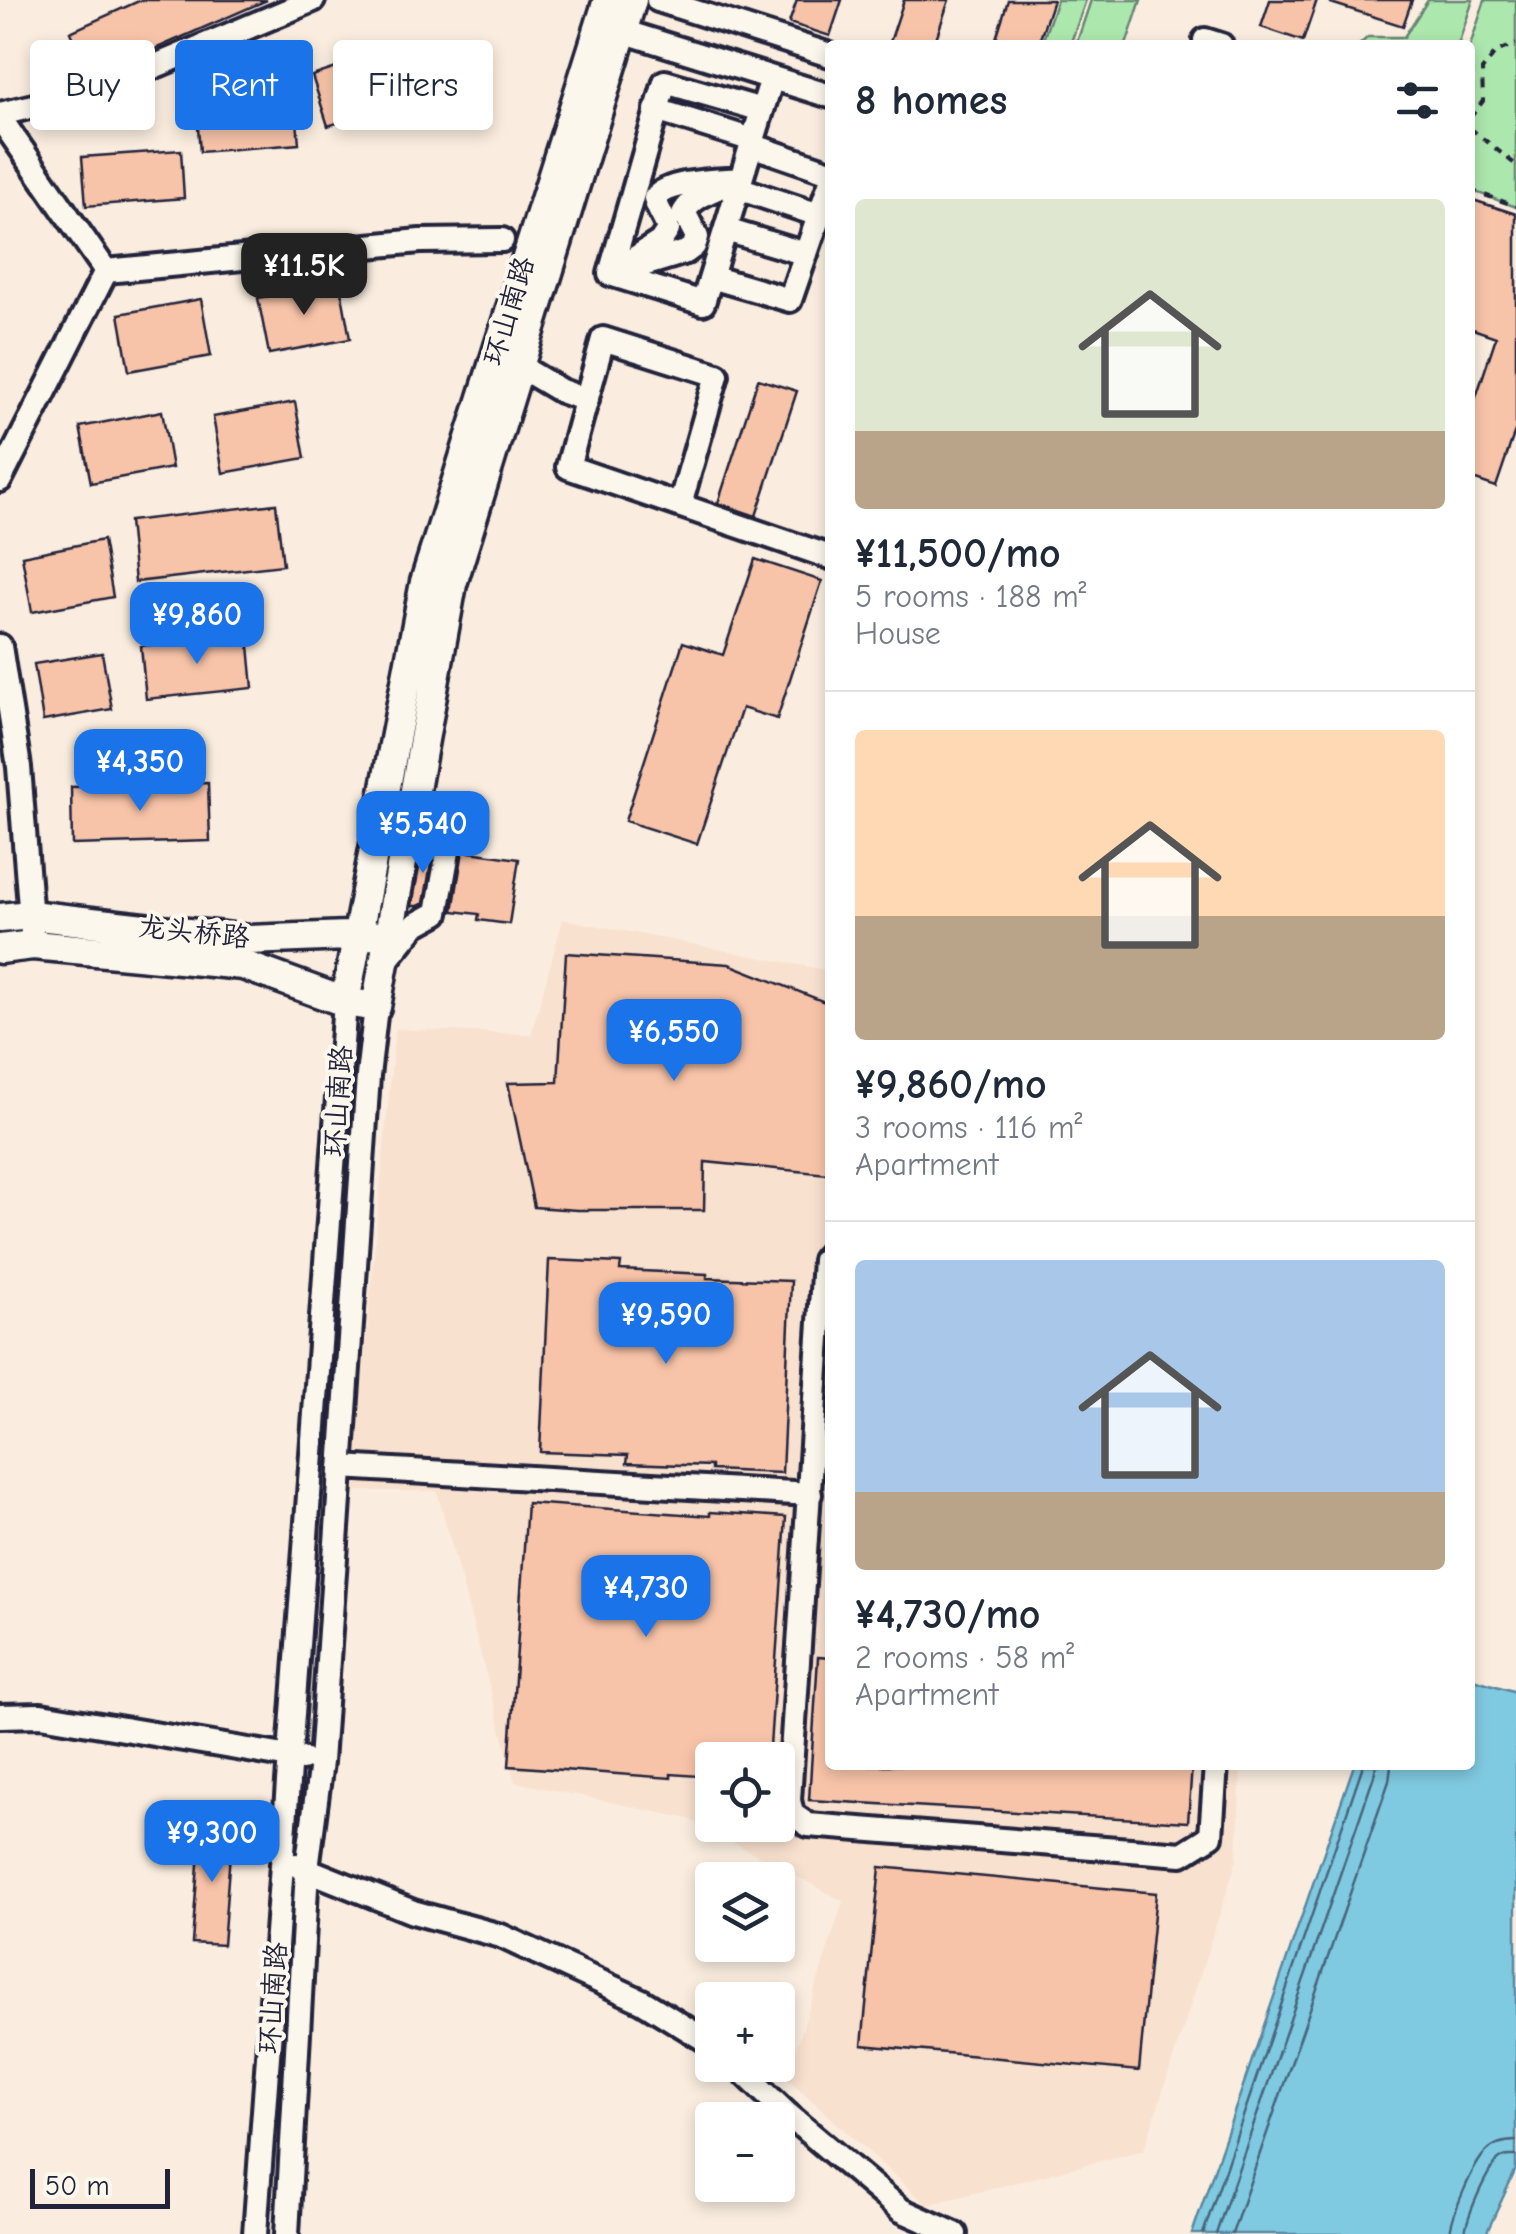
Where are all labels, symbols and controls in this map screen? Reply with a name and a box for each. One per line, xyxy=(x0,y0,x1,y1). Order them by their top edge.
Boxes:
chip: Buy xyxy=(30,40,155,130)
chip: Rent xyxy=(175,40,313,130)
chip: Filters xyxy=(333,40,493,130)
icon: filters xyxy=(1390,73,1445,128)
text: 8 homes xyxy=(855,76,1007,125)
pin: ¥11.5K xyxy=(223,233,385,318)
text: ¥11.5K xyxy=(263,247,345,284)
street label: 环山南路 xyxy=(477,253,541,369)
icon: home xyxy=(1060,264,1240,444)
text: ¥11,500/mo xyxy=(855,529,1061,578)
text: 5 rooms · 188 m² xyxy=(855,578,1087,615)
pin: ¥9,860 xyxy=(116,582,278,667)
text: ¥9,860 xyxy=(152,596,242,633)
text: House xyxy=(855,615,941,652)
pin: ¥4,350 xyxy=(59,729,221,814)
text: ¥4,350 xyxy=(96,743,184,780)
pin: ¥5,540 xyxy=(342,791,504,876)
icon: home xyxy=(1060,795,1240,975)
text: ¥5,540 xyxy=(378,805,468,842)
street label: 龙头桥路 xyxy=(137,910,251,954)
pin: ¥6,550 xyxy=(593,999,755,1084)
text: ¥6,550 xyxy=(629,1013,719,1050)
street label: 环山南路 xyxy=(318,1044,358,1158)
text: ¥9,860/mo xyxy=(855,1060,1047,1109)
text: 3 rooms · 116 m² xyxy=(855,1109,1083,1146)
text: Apartment xyxy=(855,1146,998,1183)
pin: ¥9,590 xyxy=(585,1282,747,1367)
text: ¥9,590 xyxy=(621,1296,711,1333)
icon: home xyxy=(1060,1325,1240,1505)
pin: ¥4,730 xyxy=(565,1555,727,1640)
text: ¥4,730 xyxy=(603,1569,689,1606)
text: ¥4,730/mo xyxy=(855,1590,1041,1639)
text: 2 rooms · 58 m² xyxy=(855,1639,1074,1676)
text: Apartment xyxy=(855,1676,998,1713)
map controls xyxy=(695,1742,795,2202)
button: locate xyxy=(695,1742,795,1842)
pin: ¥9,300 xyxy=(131,1800,293,1885)
text: ¥9,300 xyxy=(167,1814,257,1851)
button: layers xyxy=(695,1862,795,1962)
street label: 环山南路 xyxy=(253,1941,293,2055)
button: + xyxy=(695,1982,795,2082)
button: − xyxy=(695,2102,795,2202)
scale bar xyxy=(30,2164,170,2208)
text: 50 m xyxy=(45,2170,110,2202)

